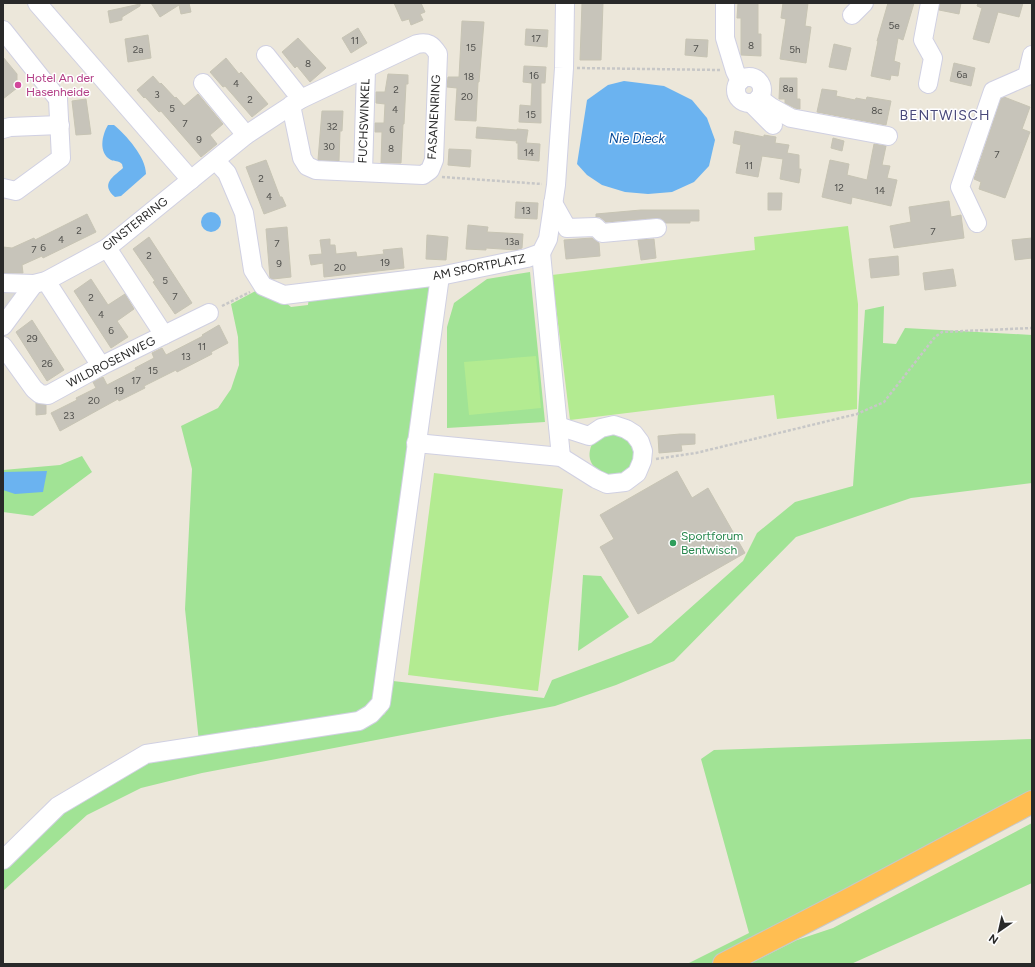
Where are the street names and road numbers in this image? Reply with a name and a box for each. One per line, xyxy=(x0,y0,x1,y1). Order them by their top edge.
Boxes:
street label: FASANENRING xyxy=(425,74,443,160)
street label: FUCHSWINKEL xyxy=(356,78,373,164)
street label: GINSTERRING xyxy=(99,194,171,254)
street label: AM SPORTPLATZ xyxy=(431,251,527,283)
street label: WILDROSENWEG xyxy=(64,334,158,390)

